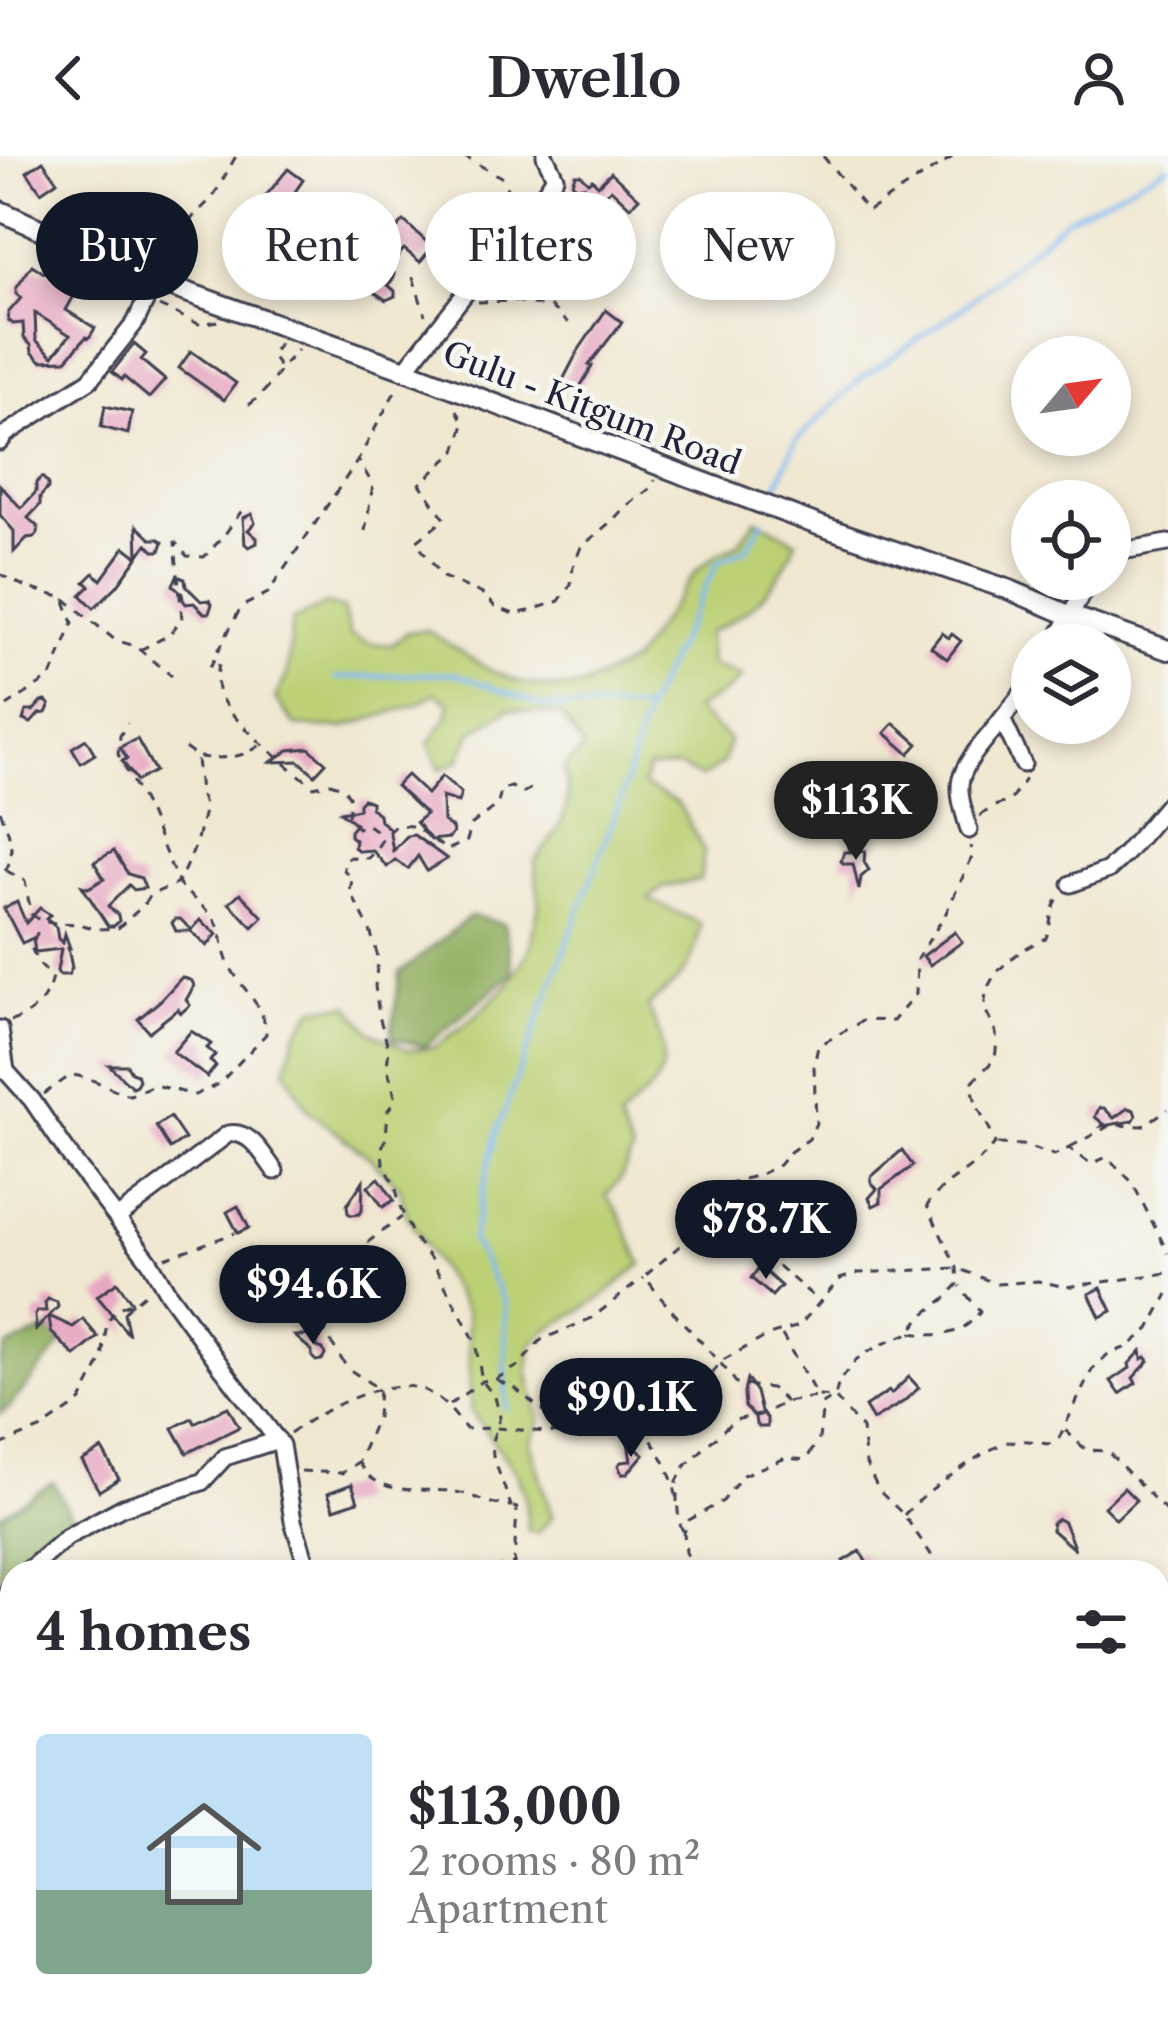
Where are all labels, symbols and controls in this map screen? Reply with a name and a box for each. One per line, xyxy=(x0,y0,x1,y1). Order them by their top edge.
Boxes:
icon: back xyxy=(36,45,102,111)
text: Dwello xyxy=(486,45,682,111)
icon: person xyxy=(1066,45,1132,111)
chip: Buy xyxy=(36,192,198,300)
chip: Rent xyxy=(222,192,401,300)
chip: Filters xyxy=(425,192,636,300)
chip: New xyxy=(660,192,835,300)
street label: Gulu - Kitgum Road xyxy=(437,332,747,484)
north arrow xyxy=(1011,336,1131,456)
map controls xyxy=(1011,336,1131,744)
button: locate xyxy=(1011,480,1131,600)
button: layers xyxy=(1011,624,1131,744)
pin: $113K xyxy=(772,761,940,863)
text: $113K xyxy=(801,776,911,824)
pin: $78.7K xyxy=(668,1180,864,1282)
text: $78.7K xyxy=(702,1195,830,1243)
pin: $94.6K xyxy=(215,1245,411,1347)
text: $94.6K xyxy=(246,1260,380,1308)
pin: $90.1K xyxy=(533,1358,729,1460)
text: $90.1K xyxy=(567,1373,695,1421)
icon: filters xyxy=(1068,1599,1134,1665)
text: 4 homes xyxy=(36,1601,251,1663)
text: $113,000 xyxy=(408,1775,622,1837)
icon: home xyxy=(132,1782,276,1926)
text: 2 rooms · 80 m² xyxy=(408,1837,700,1885)
text: Apartment xyxy=(408,1885,608,1933)

